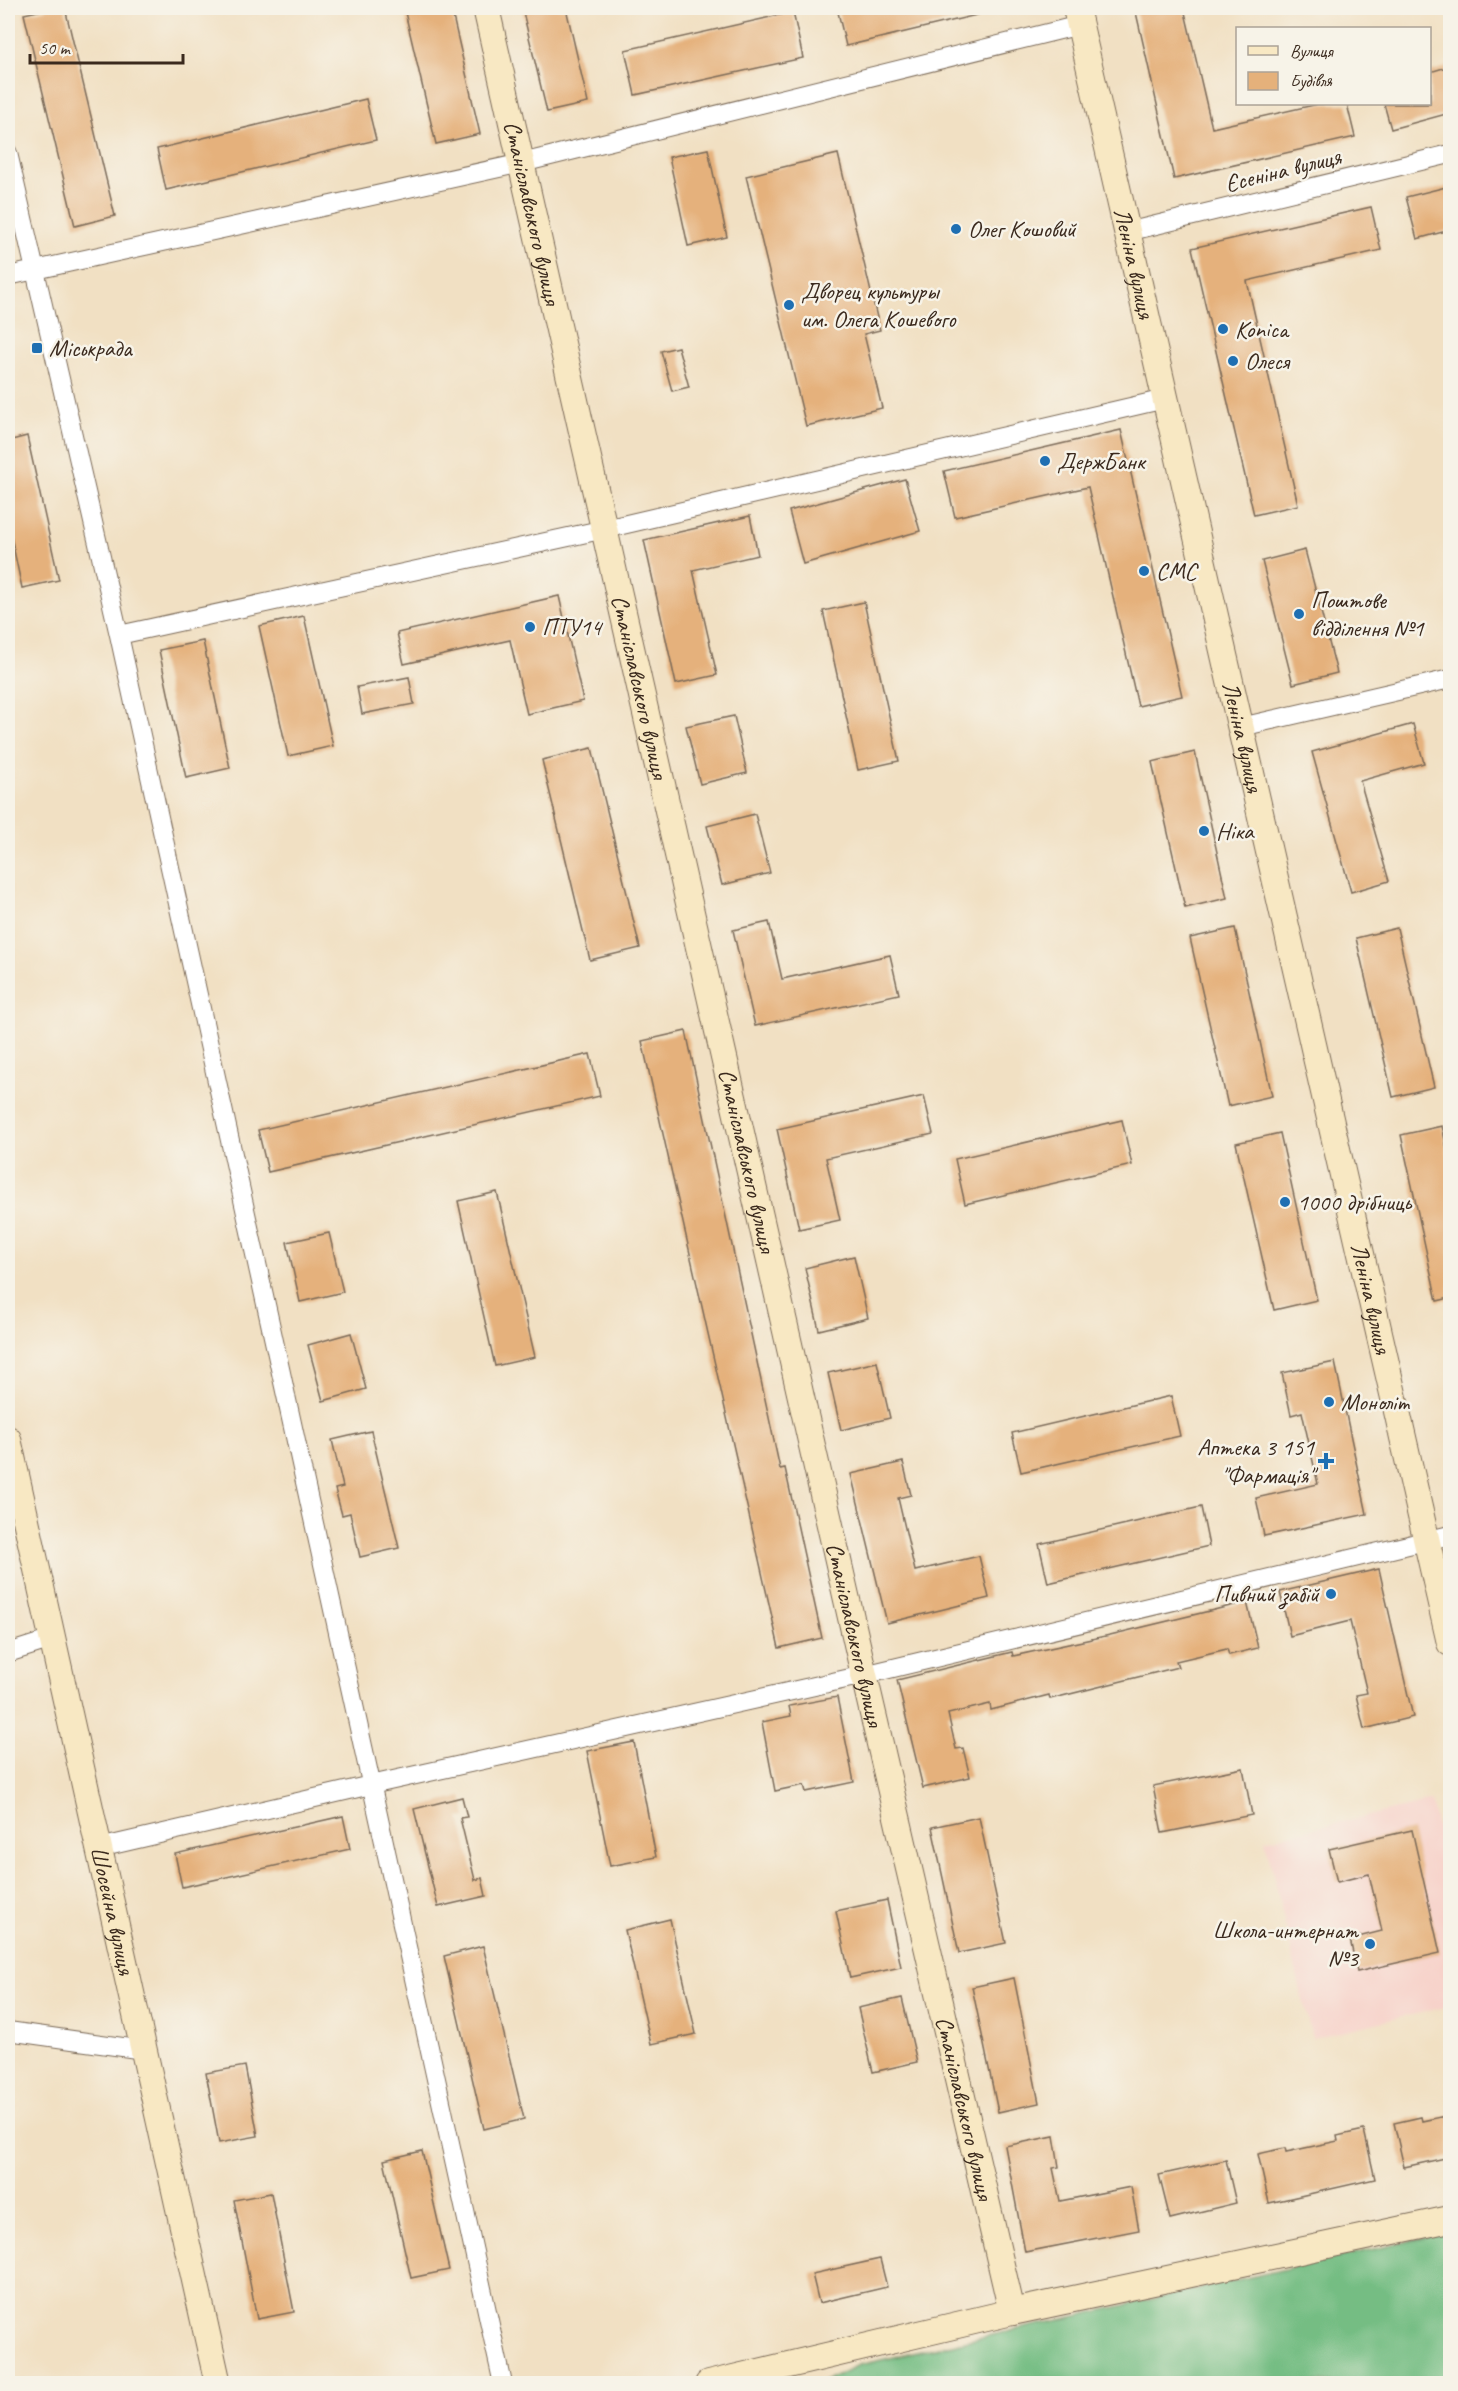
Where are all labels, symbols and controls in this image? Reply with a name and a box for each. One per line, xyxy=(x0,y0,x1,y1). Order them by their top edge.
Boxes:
scale bar xyxy=(30,27,183,65)
legend xyxy=(1236,27,1431,105)
text: 50 m xyxy=(39,37,72,59)
text: Вулиця xyxy=(1290,40,1334,62)
text: Будівля xyxy=(1290,70,1333,92)
street label: Станіславського вулиця xyxy=(497,118,568,309)
street label: Єсеніна вулиця xyxy=(1222,141,1345,199)
street label: Леніна вулиця xyxy=(1107,205,1162,323)
place label: Олег Кошовий xyxy=(968,214,1078,244)
marker: Олег Кошовий xyxy=(949,222,963,236)
place label: Дворец культуры им. Олега Кошевого xyxy=(801,276,957,334)
marker: Дворец культуры им. Олега Кошевого xyxy=(782,298,796,312)
place label: Konica xyxy=(1235,314,1290,344)
marker: Konica xyxy=(1216,322,1230,336)
place label: Міськрада xyxy=(49,333,133,363)
marker: Міськрада xyxy=(30,341,44,355)
place label: Олеся xyxy=(1245,346,1291,376)
marker: Олеся xyxy=(1226,354,1240,368)
place label: ДержБанк xyxy=(1057,446,1147,476)
marker: ДержБанк xyxy=(1038,454,1052,468)
place label: СМС xyxy=(1156,556,1199,586)
marker: СМС xyxy=(1137,564,1151,578)
place label: Поштове відділення №1 xyxy=(1311,585,1425,643)
street label: Станіславського вулиця xyxy=(605,592,676,783)
marker: Поштове відділення №1 xyxy=(1292,607,1306,621)
place label: ПТУ14 xyxy=(542,612,604,642)
marker: ПТУ14 xyxy=(523,620,537,634)
street label: Леніна вулиця xyxy=(1216,679,1270,797)
place label: Ніка xyxy=(1216,816,1255,846)
marker: Ніка xyxy=(1197,824,1211,838)
street label: Станіславського вулиця xyxy=(712,1066,783,1257)
place label: 1000 дрібниць xyxy=(1297,1187,1413,1217)
marker: 1000 дрібниць xyxy=(1278,1195,1292,1209)
street label: Леніна вулиця xyxy=(1344,1240,1399,1358)
place label: Моноліт xyxy=(1341,1387,1410,1417)
marker: Моноліт xyxy=(1322,1395,1336,1409)
place label: Аптека 3 151 "Фармація" xyxy=(1197,1432,1319,1490)
marker: Аптека 3 151 "Фармація" xyxy=(1319,1454,1333,1468)
street label: Станіславського вулиця xyxy=(820,1540,891,1731)
place label: Пивний забій xyxy=(1214,1579,1321,1610)
marker: Пивний забій xyxy=(1324,1587,1338,1601)
street label: Шосейна вулиця xyxy=(84,1844,142,1979)
place label: Школа-интернат №3 xyxy=(1212,1915,1360,1973)
marker: Школа-интернат №3 xyxy=(1363,1937,1377,1951)
street label: Станіславського вулиця xyxy=(929,2013,1001,2205)

